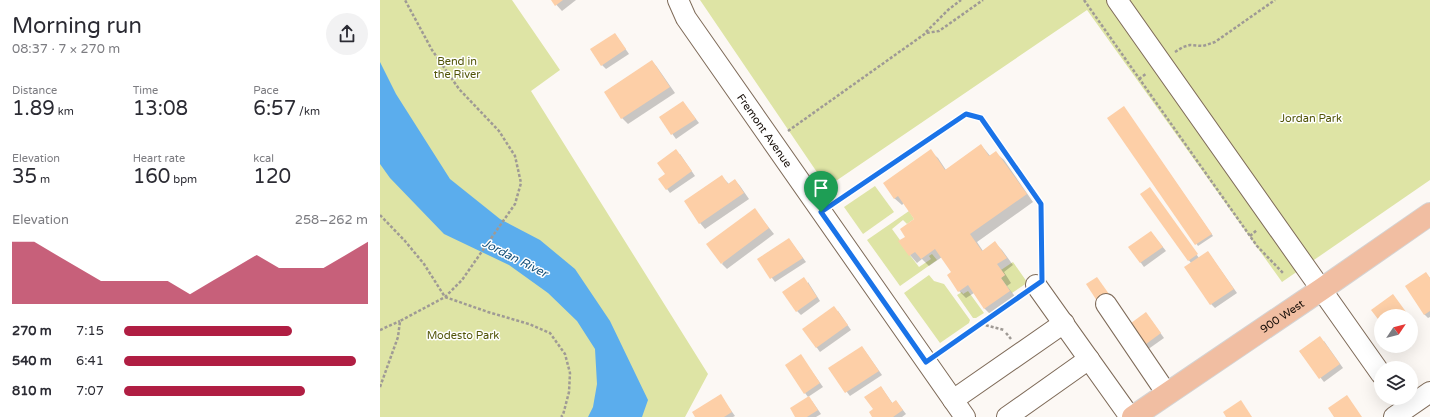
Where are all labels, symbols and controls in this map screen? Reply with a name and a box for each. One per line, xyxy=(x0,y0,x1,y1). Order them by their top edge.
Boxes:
text: Morning run xyxy=(12,13,142,39)
button: share xyxy=(326,13,368,55)
text: 08:37 · 7 × 270 m xyxy=(12,41,120,57)
park label: Bend in the River xyxy=(434,55,481,81)
text: Distance xyxy=(12,84,57,97)
text: Time xyxy=(133,84,158,97)
text: Pace xyxy=(253,84,279,97)
street label: Fremont Avenue xyxy=(735,91,795,170)
text: 1.89 xyxy=(12,97,55,121)
text: 13:08 xyxy=(133,97,188,121)
text: 6:57 xyxy=(253,97,296,121)
text: km xyxy=(55,105,74,118)
text: /km xyxy=(296,105,320,118)
park label: Jordan Park xyxy=(1280,112,1342,125)
text: Elevation xyxy=(12,152,60,165)
text: Heart rate xyxy=(133,152,185,165)
text: kcal xyxy=(253,152,274,165)
text: 35 xyxy=(12,165,37,189)
text: 160 xyxy=(133,165,170,189)
text: 120 xyxy=(253,165,291,189)
pin xyxy=(804,171,838,212)
text: m xyxy=(37,173,50,186)
text: bpm xyxy=(170,173,197,186)
icon: arrive xyxy=(810,177,832,199)
text: Elevation xyxy=(12,212,69,228)
text: 258–262 m xyxy=(295,212,368,228)
water label: Jordan River xyxy=(480,236,551,281)
street label: 900 West xyxy=(1258,297,1306,335)
north arrow xyxy=(1374,309,1418,353)
map controls xyxy=(1374,309,1418,405)
text: 270 m xyxy=(12,323,52,339)
text: 7:15 xyxy=(76,323,104,339)
park label: Modesto Park xyxy=(427,329,499,342)
text: 540 m xyxy=(12,353,52,369)
text: 6:41 xyxy=(76,353,104,369)
button: layers xyxy=(1374,361,1418,405)
text: 810 m xyxy=(12,383,52,399)
text: 7:07 xyxy=(76,383,104,399)

